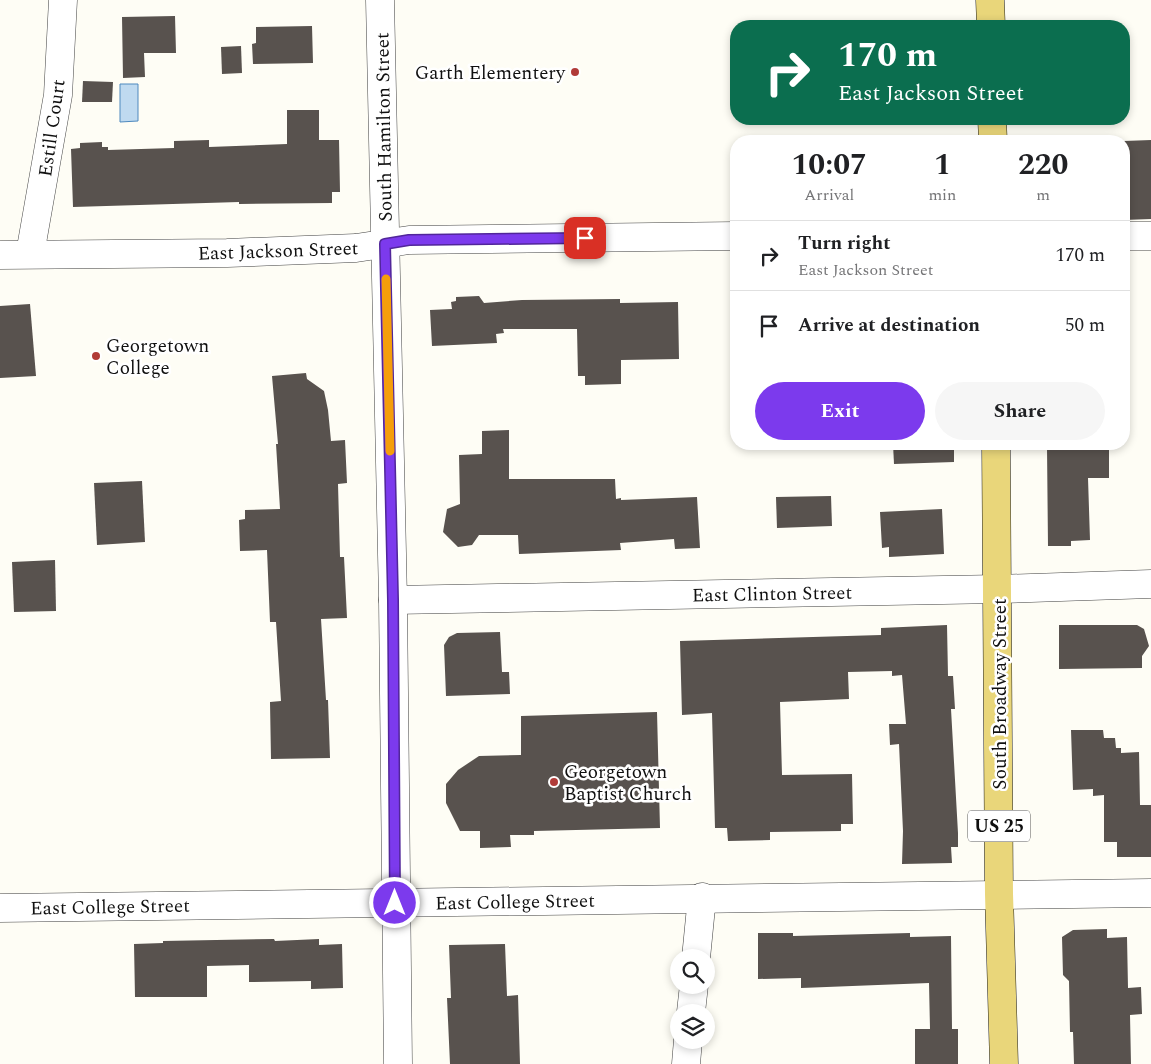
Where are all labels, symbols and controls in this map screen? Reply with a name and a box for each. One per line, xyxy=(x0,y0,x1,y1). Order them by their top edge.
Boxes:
text: 170 m xyxy=(838,29,937,82)
street label: South Hamilton Street xyxy=(368,32,401,222)
icon: right xyxy=(755,40,820,105)
place label: Garth Elementery xyxy=(415,59,566,88)
marker: Garth Elementery xyxy=(569,66,581,78)
street label: Estill Court xyxy=(31,77,74,179)
text: East Jackson Street xyxy=(838,77,1024,110)
text: 10:07 xyxy=(792,142,867,188)
text: 1 xyxy=(934,142,951,188)
text: 220 xyxy=(1018,142,1068,188)
text: Arrival xyxy=(804,183,854,207)
text: min xyxy=(928,183,956,207)
text: m xyxy=(1036,183,1050,207)
pin xyxy=(564,217,606,259)
icon: arrive xyxy=(571,224,599,252)
text: Turn right xyxy=(798,229,891,258)
street label: East Jackson Street xyxy=(197,234,359,269)
text: 170 m xyxy=(1055,241,1105,270)
icon: right xyxy=(755,242,783,270)
text: East Jackson Street xyxy=(798,258,933,282)
text: Arrive at destination xyxy=(798,311,980,340)
text: 50 m xyxy=(1065,311,1105,340)
icon: arrive xyxy=(755,312,783,340)
place label: Georgetown College xyxy=(106,332,209,383)
marker: Georgetown College xyxy=(90,350,102,362)
button: Exit xyxy=(755,382,925,440)
button: Share xyxy=(935,382,1105,440)
street label: East Clinton Street xyxy=(692,579,853,610)
street label: South Broadway Street xyxy=(986,598,1015,790)
place label: Georgetown Baptist Church xyxy=(564,758,692,809)
marker: Georgetown Baptist Church xyxy=(548,776,560,788)
road number: US 25 xyxy=(968,810,1030,841)
position arrow xyxy=(368,876,420,928)
street label: East College Street xyxy=(435,887,595,918)
street label: East College Street xyxy=(30,892,190,923)
map controls xyxy=(670,949,715,1049)
button: search xyxy=(670,949,715,994)
button: layers xyxy=(670,1004,715,1049)

